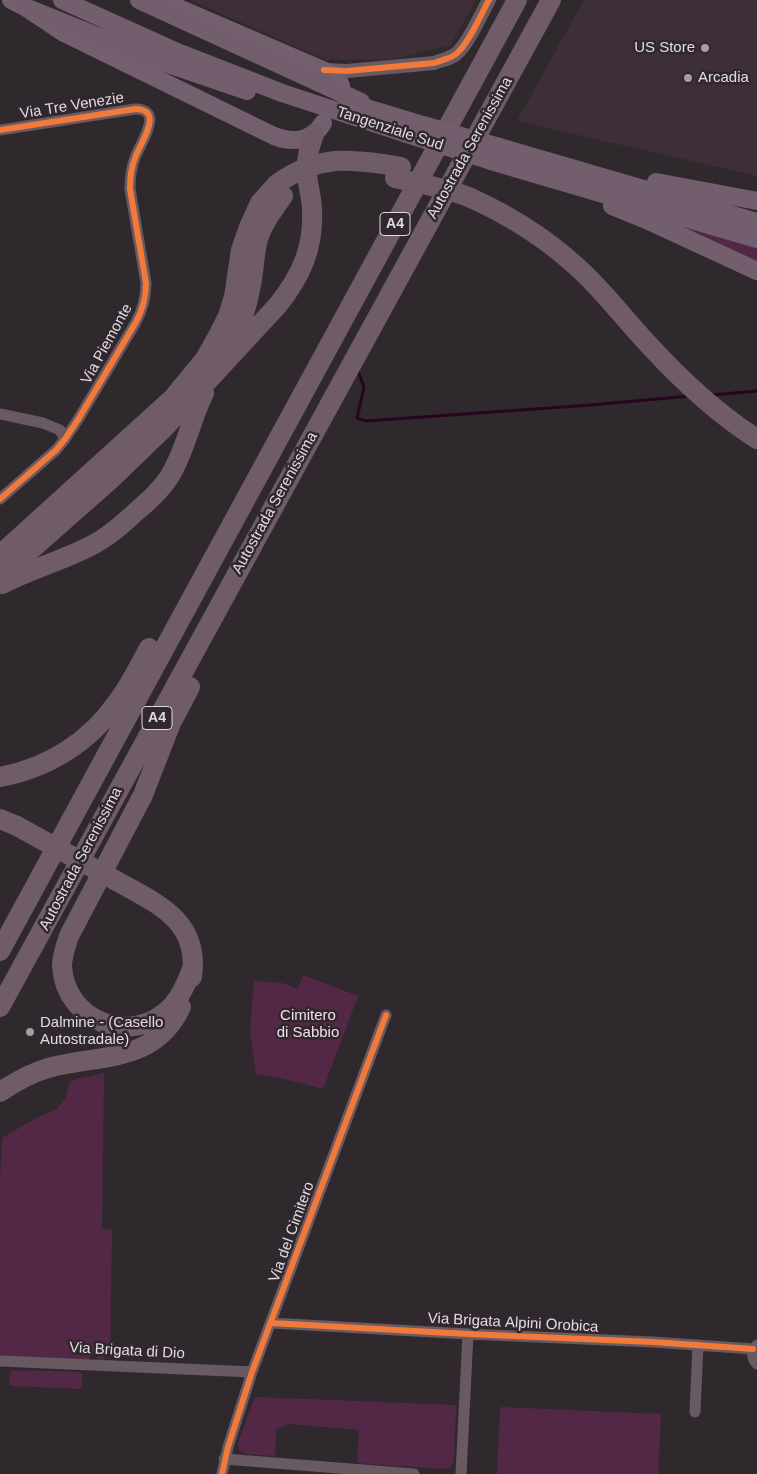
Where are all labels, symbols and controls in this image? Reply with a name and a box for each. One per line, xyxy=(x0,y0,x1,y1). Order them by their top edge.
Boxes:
place label: US Store xyxy=(634,39,695,57)
marker: US Store xyxy=(699,42,711,54)
place label: Arcadia xyxy=(698,69,749,87)
marker: Arcadia xyxy=(682,72,694,84)
street label: Autostrada Serenissima xyxy=(424,74,516,222)
street label: Via Tre Venezie xyxy=(19,89,125,123)
street label: Tangenziale Sud xyxy=(334,103,446,155)
road number: A4 xyxy=(380,212,410,235)
street label: Via Piemonte xyxy=(78,301,136,387)
street label: Autostrada Serenissima xyxy=(229,429,321,577)
road number: A4 xyxy=(142,706,172,730)
street label: Autostrada Serenissima xyxy=(36,784,126,934)
park label: Cimitero di Sabbio xyxy=(277,1007,339,1042)
place label: Dalmine - (Casello Autostradale) xyxy=(40,1014,163,1049)
marker: Dalmine - (Casello Autostradale) xyxy=(24,1026,36,1038)
street label: Via del Cimitero xyxy=(265,1179,319,1285)
street label: Via Brigata Alpini Orobica xyxy=(427,1310,599,1336)
street label: Via Brigata di Dio xyxy=(69,1339,185,1363)

